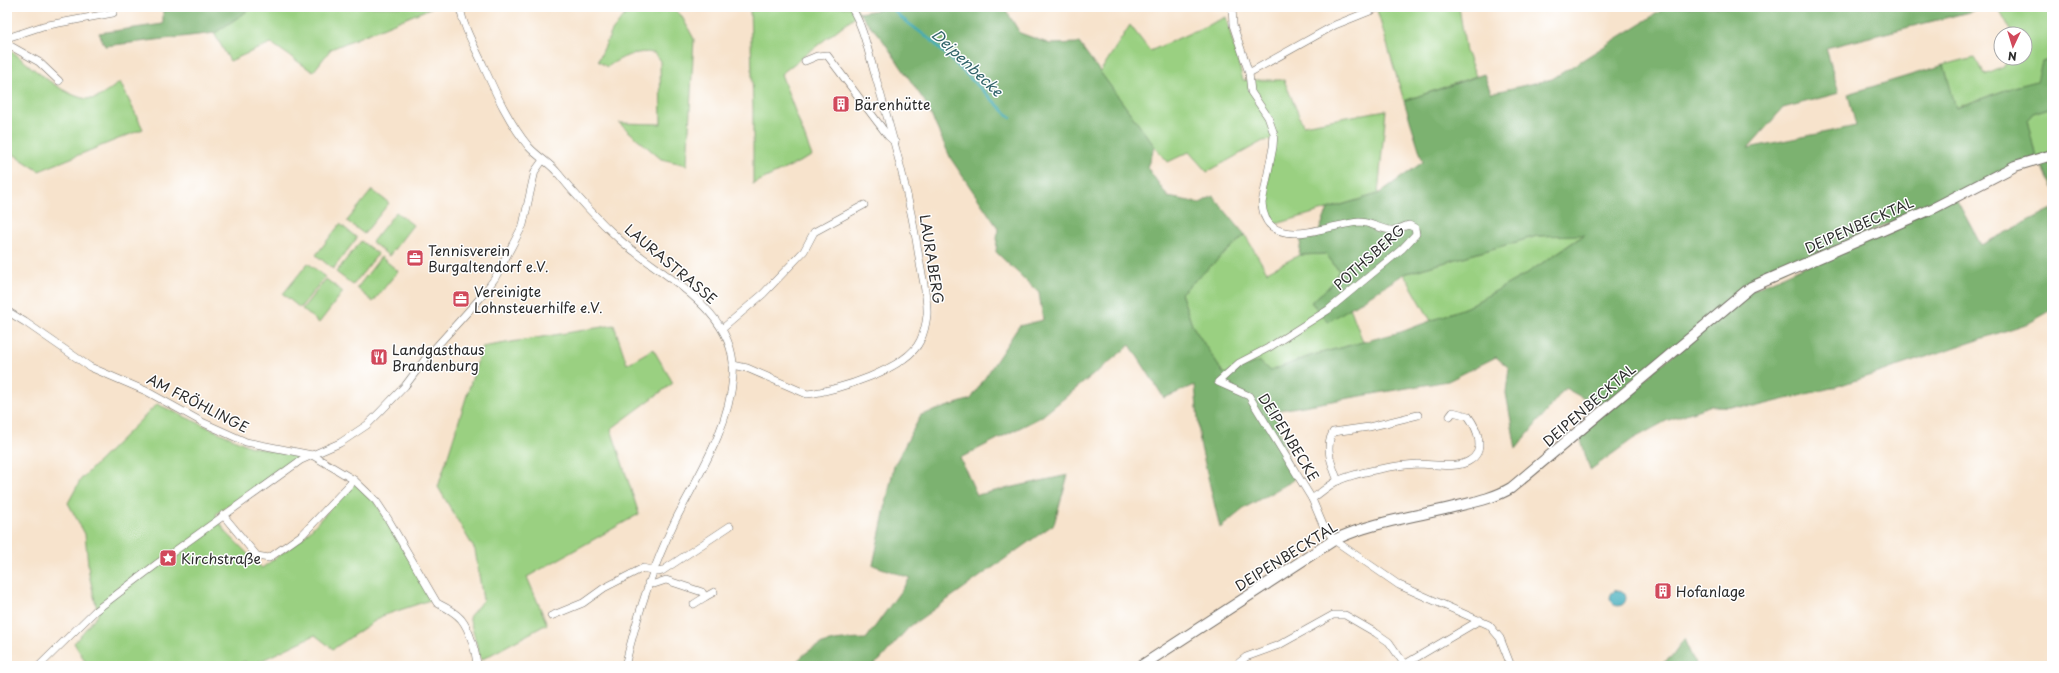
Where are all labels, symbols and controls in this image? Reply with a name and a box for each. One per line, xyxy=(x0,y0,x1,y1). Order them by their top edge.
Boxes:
water label: Deipenbecke xyxy=(927,23,1010,102)
north arrow xyxy=(1993,26,2033,66)
text: N xyxy=(2007,48,2017,65)
building icon: Bärenhütte xyxy=(831,94,851,114)
place label: Bärenhütte xyxy=(854,94,931,115)
street label: DEIPENBECKTAL xyxy=(1801,191,1917,258)
street label: LAURABERG xyxy=(915,213,949,305)
street label: LAURASTRASSE xyxy=(620,219,722,309)
street label: POTHSBERG xyxy=(1329,219,1409,295)
place label: Tennisverein Burgaltendorf e.V. xyxy=(428,240,549,277)
office icon: Tennisverein Burgaltendorf e.V. xyxy=(405,248,425,268)
place label: Vereinigte Lohnsteuerhilfe e.V. xyxy=(474,281,603,318)
office icon: Vereinigte Lohnsteuerhilfe e.V. xyxy=(451,289,471,309)
place label: Landgasthaus Brandenburg xyxy=(392,339,484,376)
restaurant icon: Landgasthaus Brandenburg xyxy=(369,347,389,367)
street label: DEIPENBECKTAL xyxy=(1538,359,1640,451)
street label: AM FRÖHLINGE xyxy=(143,368,253,438)
street label: DEIPENBECKE xyxy=(1254,389,1324,485)
street label: DEIPENBECKTAL xyxy=(1231,516,1341,596)
place icon: Kirchstraße xyxy=(158,548,178,568)
place label: Kirchstraße xyxy=(181,548,261,569)
building icon: Hofanlage xyxy=(1653,581,1673,601)
place label: Hofanlage xyxy=(1676,581,1745,602)

